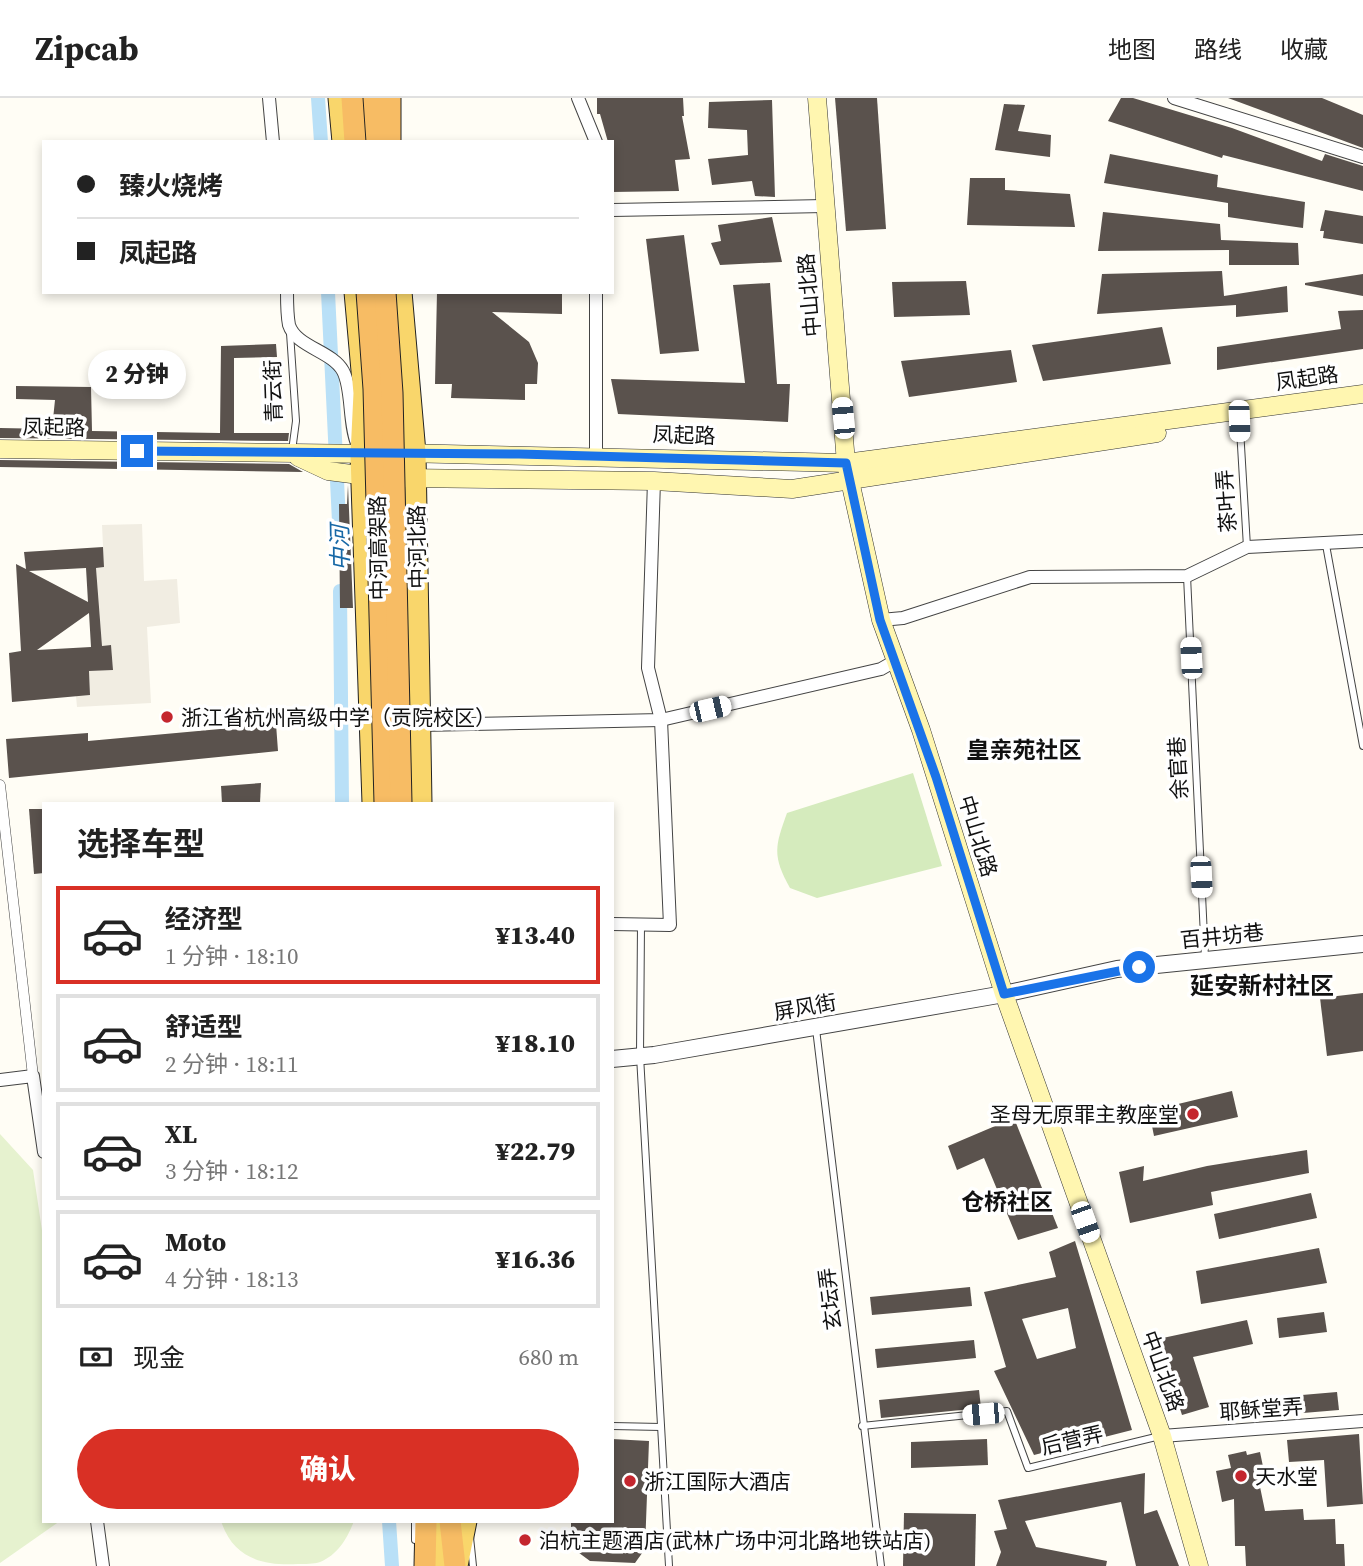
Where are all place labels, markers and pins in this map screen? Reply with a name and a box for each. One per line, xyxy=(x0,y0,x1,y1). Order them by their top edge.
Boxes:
place label: 浙江省杭州高级中学（贡院校区） xyxy=(181,703,496,732)
marker: 浙江省杭州高级中学（贡院校区） xyxy=(159,709,175,725)
place label: 圣母无原罪主教座堂 xyxy=(990,1100,1179,1129)
marker: 圣母无原罪主教座堂 xyxy=(1185,1106,1201,1122)
place label: 天水堂 xyxy=(1255,1462,1318,1491)
place label: 浙江国际大酒店 xyxy=(644,1467,791,1496)
marker: 天水堂 xyxy=(1233,1468,1249,1484)
marker: 浙江国际大酒店 xyxy=(622,1473,638,1489)
place label: 泊杭主题酒店(武林广场中河北路地铁站店) xyxy=(539,1526,931,1555)
marker: 泊杭主题酒店(武林广场中河北路地铁站店) xyxy=(517,1532,533,1548)

